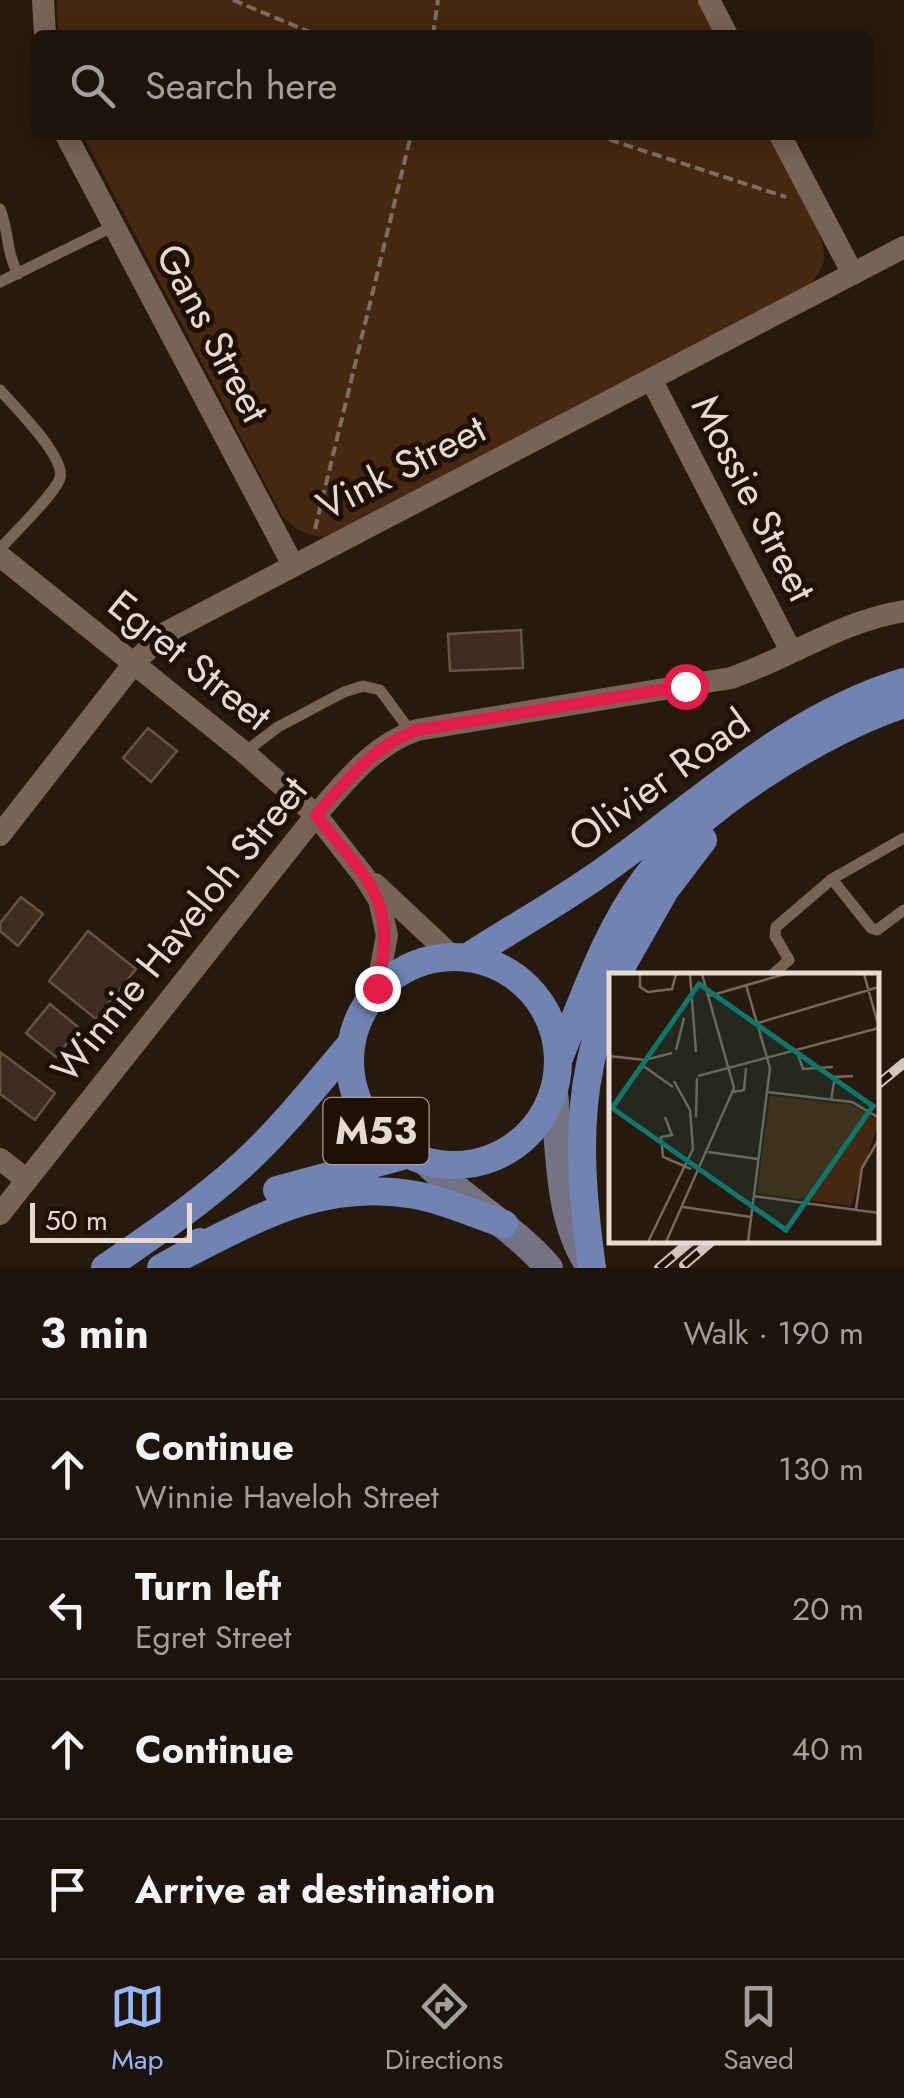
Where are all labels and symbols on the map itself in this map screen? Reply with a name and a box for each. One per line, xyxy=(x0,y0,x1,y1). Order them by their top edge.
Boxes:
street label: Gans Street xyxy=(142,233,285,433)
street label: Mossie Street xyxy=(677,385,831,612)
street label: Vink Street xyxy=(306,399,496,534)
street label: Egret Street xyxy=(96,576,285,744)
route start xyxy=(663,664,709,710)
street label: Olivier Road xyxy=(556,694,762,866)
street label: Winnie Haveloh Street xyxy=(37,763,321,1095)
route end xyxy=(355,966,401,1012)
inset map xyxy=(609,973,879,1243)
road number: M53 xyxy=(324,1098,428,1164)
scale bar xyxy=(30,1198,192,1242)

